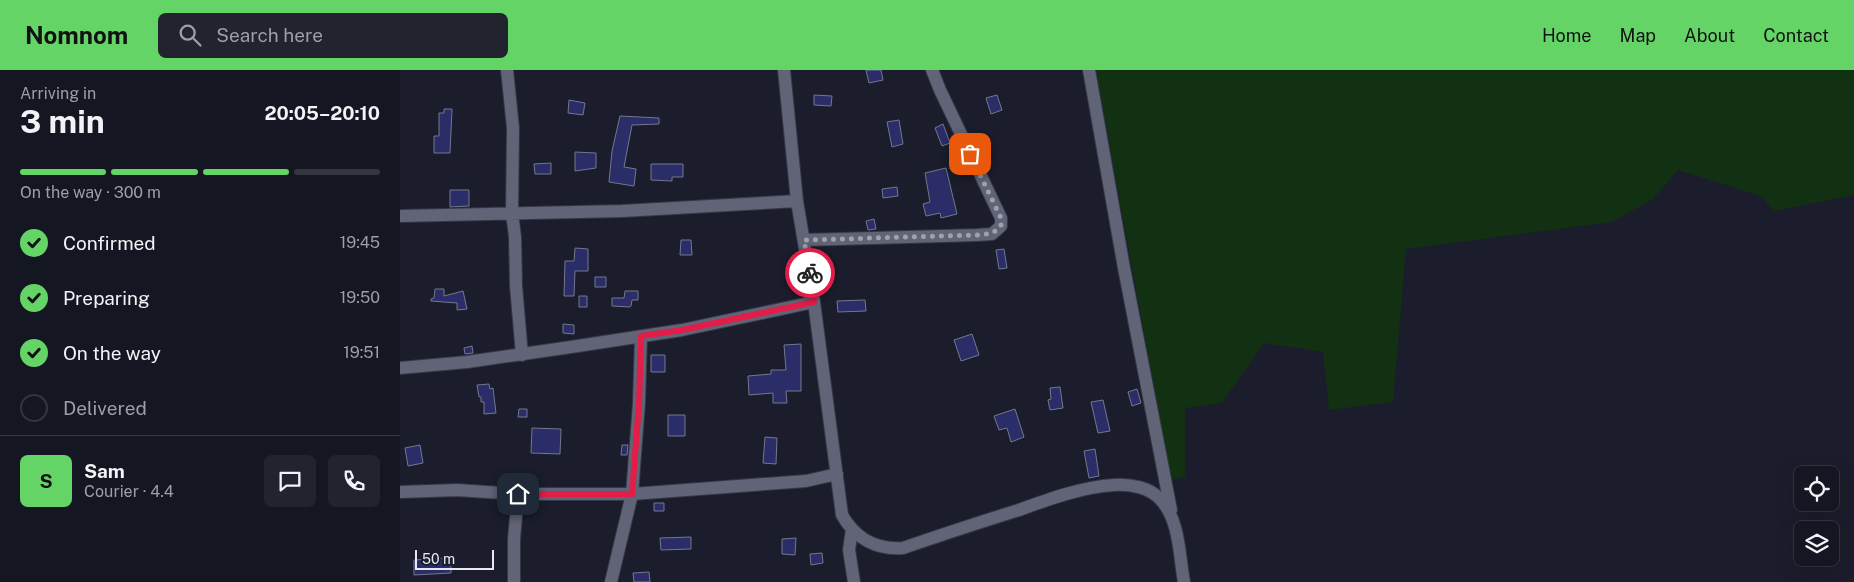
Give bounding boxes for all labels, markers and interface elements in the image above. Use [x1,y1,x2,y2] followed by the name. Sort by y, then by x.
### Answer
[158,13,508,58] search box
[25,21,128,49] text: Nomnom
[176,21,204,49] icon: search
[216,24,323,46] text: Search here
[1542,25,1592,46] text: Home
[1620,25,1656,46] text: Map
[1684,25,1735,46] text: About
[1763,25,1829,46] text: Contact
[20,84,96,103] text: Arriving in
[264,102,380,124] text: 20:05–20:10
[20,103,105,140] text: 3 min
[949,133,991,175] pin
[956,140,984,168] icon: bag
[20,183,161,202] text: On the way · 300 m
[20,229,48,257] icon: check
[63,232,156,254] text: Confirmed
[340,233,380,252] text: 19:45
[785,248,835,298] courier
[796,259,824,287] icon: bike
[20,284,48,312] icon: check
[63,287,150,309] text: Preparing
[340,288,380,307] text: 19:50
[20,339,48,367] icon: check
[63,342,161,364] text: On the way
[343,343,380,362] text: 19:51
[63,397,147,419] text: Delivered
[264,455,316,507] button: chat
[328,455,380,507] button: phone
[84,460,125,482] text: Sam
[1794,466,1839,566] map controls
[1794,466,1839,511] button: locate
[39,470,53,492] text: S
[497,473,539,515] pin
[504,480,532,508] icon: home
[84,482,174,501] text: Courier · 4.4
[1794,521,1839,566] button: layers
[415,547,494,570] scale bar
[422,551,455,567] text: 50 m

